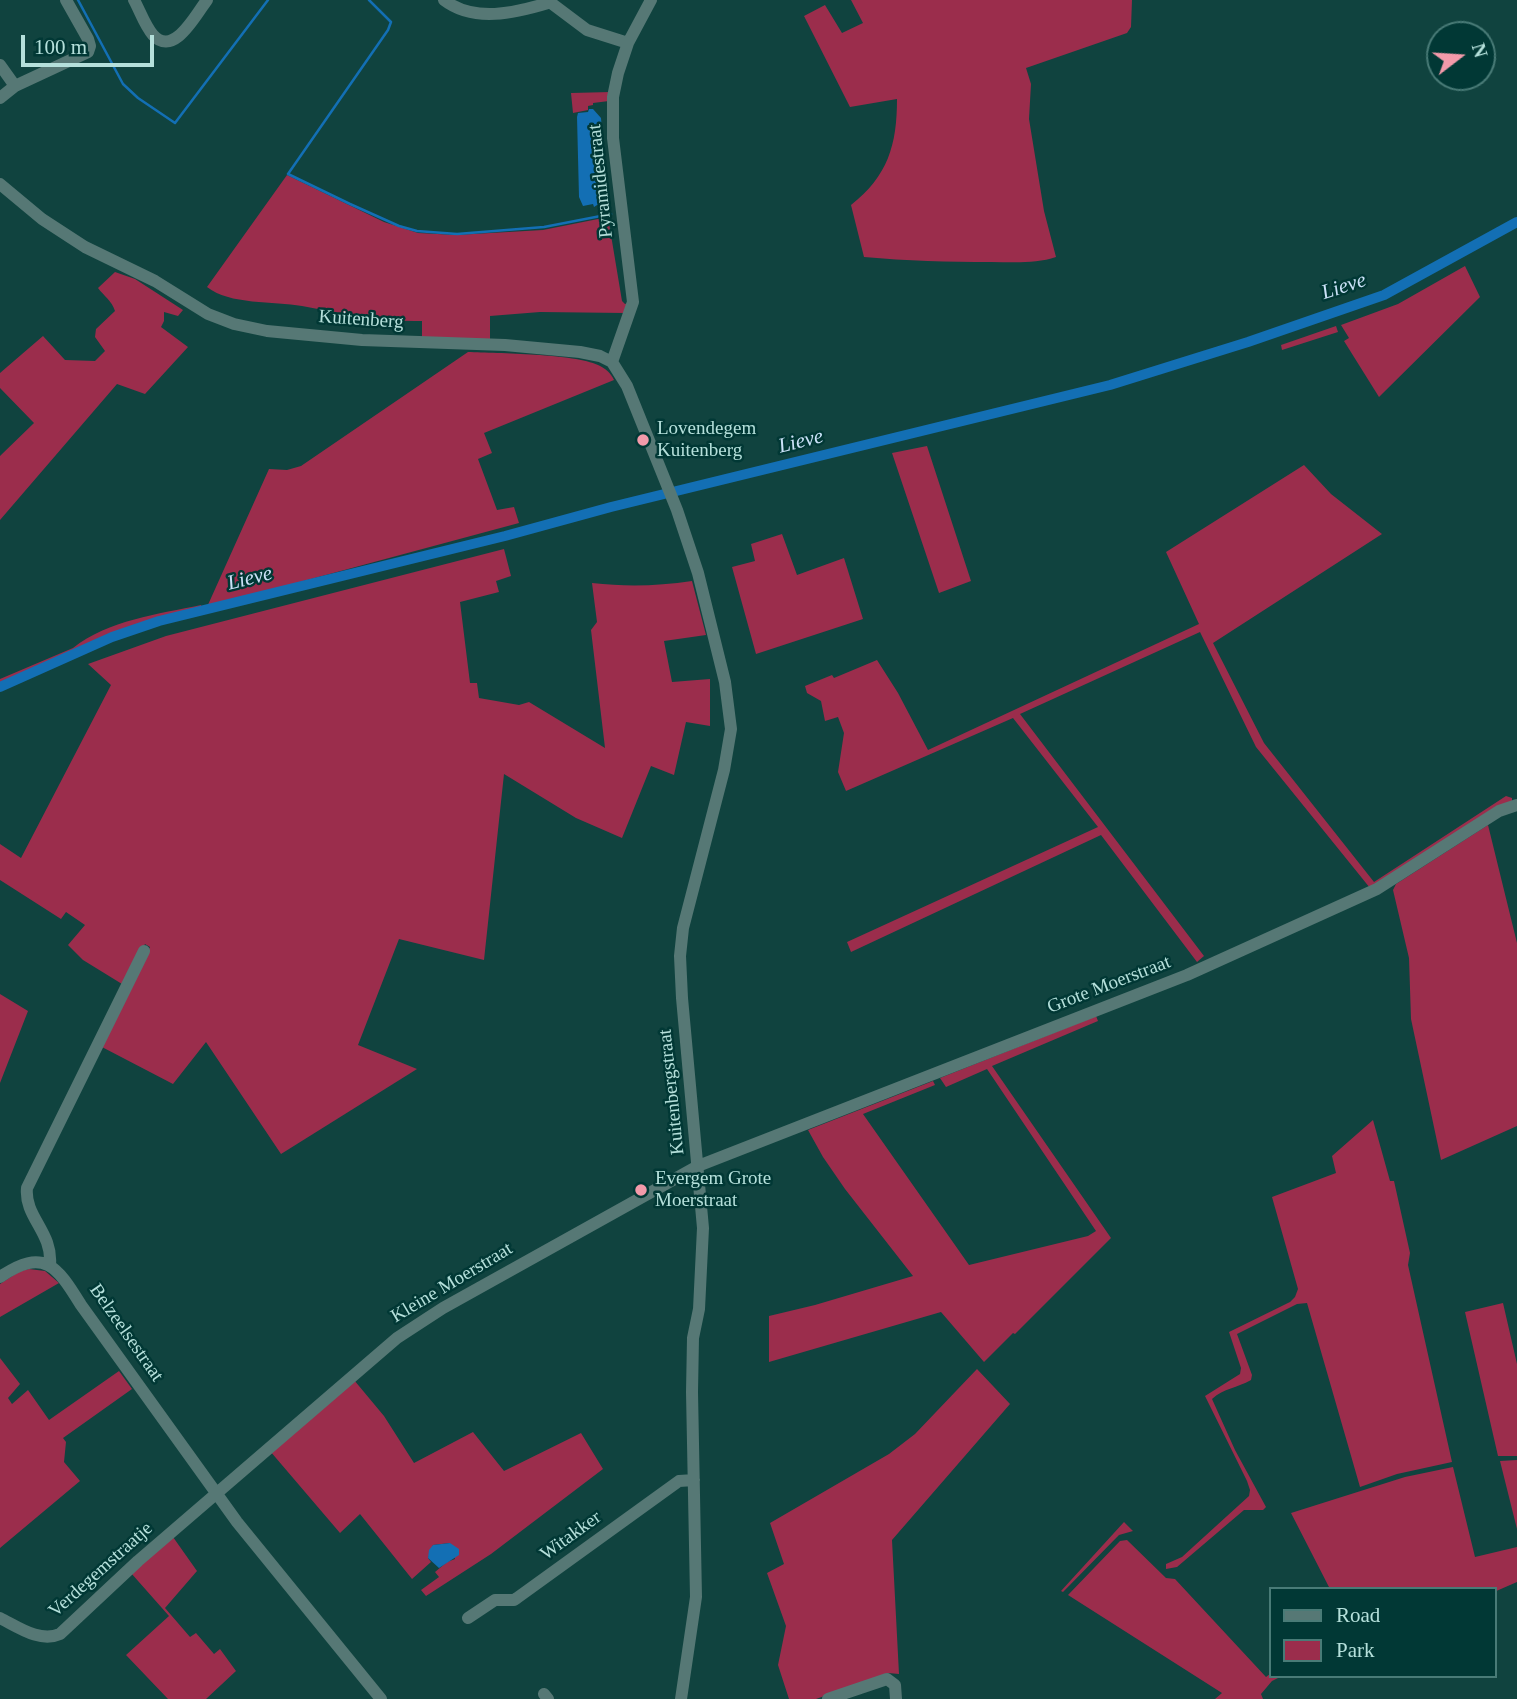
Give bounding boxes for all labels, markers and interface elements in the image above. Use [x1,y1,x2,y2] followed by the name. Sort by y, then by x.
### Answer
[24,21,158,65] scale bar
[1426,21,1496,91] north arrow
[34,35,87,59] text: 100 m
[1468,41,1492,60] text: N
[584,123,618,239] street label: Pyramidestraat
[1318,268,1370,306] water label: Lieve
[318,306,404,334] street label: Kuitenberg
[657,418,756,462] place label: Lovendegem Kuitenberg
[776,424,826,460] water label: Lieve
[635,432,651,448] marker: Lovendegem Kuitenberg
[225,561,275,597] water label: Lieve
[1044,951,1174,1019] street label: Grote Moerstraat
[654,1028,690,1156] street label: Kuitenbergstraat
[655,1168,771,1212] place label: Evergem Grote Moerstraat
[633,1182,649,1198] marker: Evergem Grote Moerstraat
[387,1238,517,1328] street label: Kleine Moerstraat
[84,1280,168,1386] street label: Belzeelsestraat
[536,1506,606,1566] street label: Witakker
[44,1517,158,1623] street label: Verdegemstraatje
[1268,1587,1496,1678] legend
[1336,1603,1380,1627] text: Road
[1336,1638,1375,1662] text: Park

